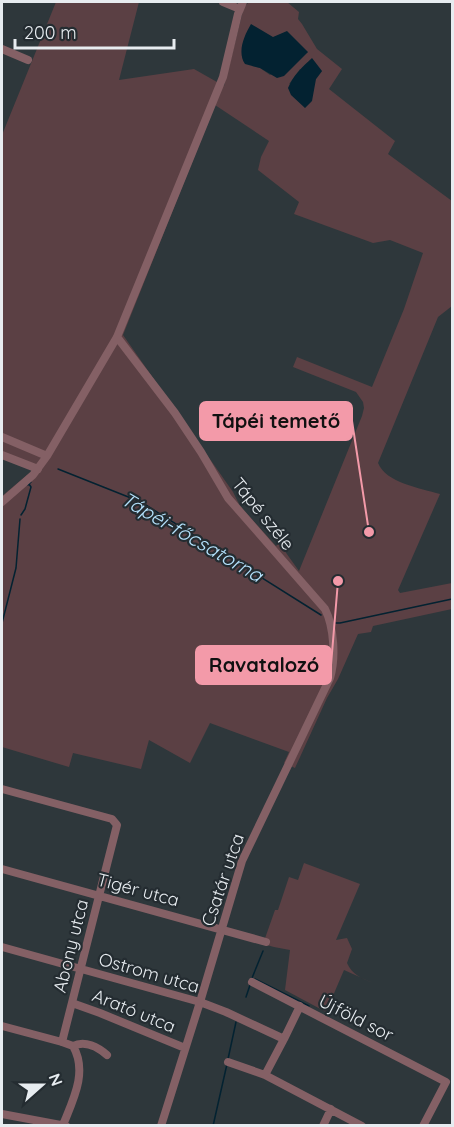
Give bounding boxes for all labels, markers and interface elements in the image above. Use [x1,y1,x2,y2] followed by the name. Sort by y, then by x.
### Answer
[15,12,174,50] scale bar
[24,21,77,44] text: 200 m
[200,402,352,440] callout: Tápéi temető
[212,408,340,433] text: Tápéi temető
[227,473,300,555] street label: Tápé széle
[117,486,269,588] water label: Tápéi-főcsatorna
[196,646,331,684] callout: Ravatalozó
[209,652,319,677] text: Ravatalozó
[196,830,249,929] street label: Csatár utca
[95,868,182,912] street label: Tigér utca
[48,897,93,995] street label: Abony utca
[96,947,202,998] street label: Ostrom utca
[89,983,179,1038] street label: Arató utca
[315,989,398,1046] street label: Újföld sor
[12,1055,72,1115] north arrow
[45,1071,67,1089] text: N

